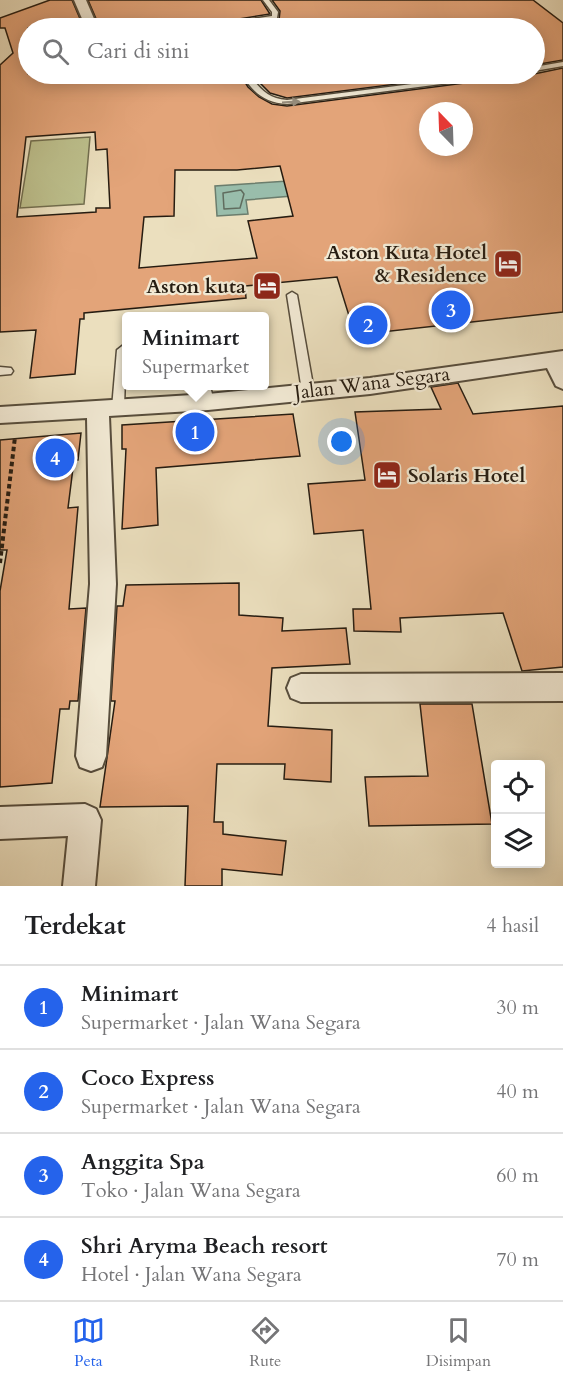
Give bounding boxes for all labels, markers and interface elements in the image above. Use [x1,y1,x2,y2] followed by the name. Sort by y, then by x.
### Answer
[18,18,545,84] search box
[39,35,72,68] icon: search
[87,36,190,66] text: Cari di sini
[281,97,300,106] one-way arrow
[419,102,473,156] north arrow
[326,239,487,289] place label: Aston Kuta Hotel & Residence
[492,248,524,280] hotel icon: Aston Kuta Hotel & Residence
[251,270,283,302] hotel icon: Aston kuta
[146,273,246,300] place label: Aston kuta
[432,288,470,332] pin: 3
[348,302,388,348] pin: 2
[122,312,269,390] popup
[142,323,239,353] text: Minimart
[142,353,249,380] text: Supermarket
[290,360,452,406] street label: Jalan Wana Segara
[176,410,214,454] pin: 1
[327,427,356,456] your location
[36,436,74,480] pin: 4
[371,459,403,491] hotel icon: Solaris Hotel
[408,462,525,489] place label: Solaris Hotel
[491,760,545,868] map controls
[491,760,545,814] button: locate
[491,814,545,868] button: layers
[24,908,126,943] text: Terdekat
[486,912,539,939] text: 4 hasil
[81,979,178,1009] text: Minimart
[38,994,49,1021] text: 1
[496,994,539,1021] text: 30 m
[81,1009,361,1036] text: Supermarket · Jalan Wana Segara
[81,1063,214,1093] text: Coco Express
[38,1078,49,1105] text: 2
[496,1078,539,1105] text: 40 m
[81,1093,361,1120] text: Supermarket · Jalan Wana Segara
[81,1147,205,1177] text: Anggita Spa
[38,1162,49,1189] text: 3
[496,1162,539,1189] text: 60 m
[81,1177,301,1204] text: Toko · Jalan Wana Segara
[81,1231,328,1261] text: Shri Aryma Beach resort
[38,1246,49,1273] text: 4
[496,1246,539,1273] text: 70 m
[81,1261,302,1288] text: Hotel · Jalan Wana Segara
[72,1314,105,1372] tab: Peta
[249,1314,282,1372] tab: Rute
[426,1314,491,1372] tab: Disimpan

